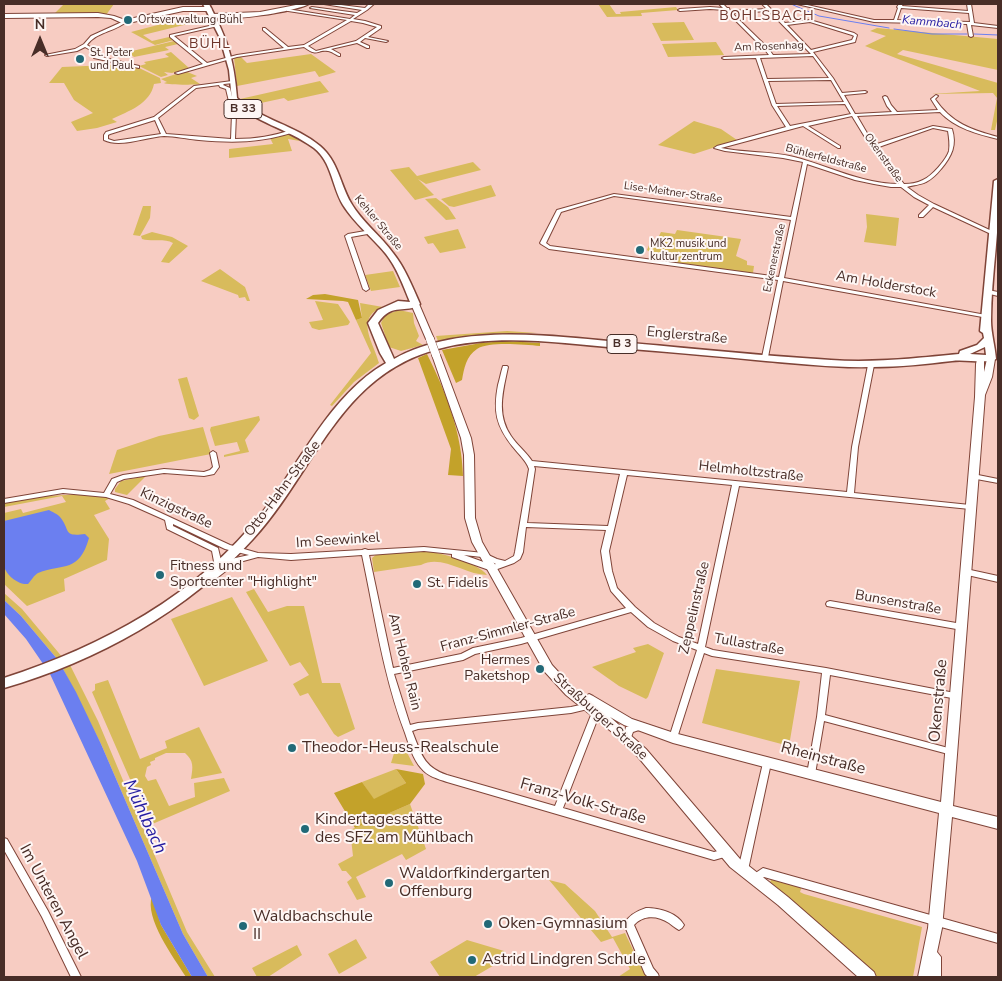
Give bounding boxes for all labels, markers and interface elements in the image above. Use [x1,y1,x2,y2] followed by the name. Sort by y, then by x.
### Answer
[718,9,816,25] district label: BOHLSBACH
[138,13,242,27] place label: Ortsverwaltung Bühl
[901,13,963,33] water label: Kammbach
[122,14,134,26] marker: Ortsverwaltung Bühl
[15,15,65,65] north arrow
[35,15,45,34] text: N
[189,37,231,53] district label: BÜHL
[734,39,804,55] street label: Am Rosenhag
[90,46,134,72] place label: St. Peter und Paul
[74,53,86,65] marker: St. Peter und Paul
[224,100,262,118] road number: B 33
[861,131,905,185] street label: Okenstraße
[784,142,868,176] street label: Bühlerfeldstraße
[623,180,723,206] street label: Lise-Meitner-Straße
[351,193,405,253] street label: Kehler Straße
[761,222,789,294] street label: Eckenerstraße
[650,237,726,263] place label: MK2 musik und kultur zentrum
[634,244,646,256] marker: MK2 musik und kultur zentrum
[835,268,937,302] street label: Am Holderstock
[646,324,728,348] street label: Englerstraße
[607,334,637,354] road number: B 3
[241,438,325,540] street label: Otto-Hahn-Straße
[698,458,804,486] street label: Helmholtzstraße
[137,485,215,533] street label: Kinzigstraße
[296,530,380,552] street label: Im Seewinkel
[170,559,317,592] place label: Fitness und Sportcenter "Highlight"
[676,560,714,656] street label: Zeppelinstraße
[154,569,166,581] marker: Fitness und Sportcenter "Highlight"
[427,576,488,592] place label: St. Fidelis
[411,578,423,590] marker: St. Fidelis
[854,587,942,619] street label: Bunsenstraße
[439,604,577,656] street label: Franz-Simmler-Straße
[384,612,424,712] street label: Am Hohen Rain
[713,631,785,659] street label: Tullastraße
[464,653,530,686] place label: Hermes Paketshop
[926,659,952,743] street label: Okenstraße
[534,663,546,675] marker: Hermes Paketshop
[549,670,651,764] street label: Straßburger Straße
[302,738,499,758] place label: Theodor-Heuss-Realschule
[779,738,867,780] street label: Rheinstraße
[286,742,298,754] marker: Theodor-Heuss-Realschule
[518,775,648,829] street label: Franz-Volk-Straße
[117,776,171,858] water label: Mühlbach
[315,810,474,848] place label: Kindertagesstätte des SFZ am Mühlbach
[299,823,311,835] marker: Kindertagesstätte des SFZ am Mühlbach
[15,841,91,963] street label: Im Unteren Angel
[399,864,550,902] place label: Waldorfkindergarten Offenburg
[383,877,395,889] marker: Waldorfkindergarten Offenburg
[253,907,373,945] place label: Waldbachschule II
[498,914,628,934] place label: Oken-Gymnasium
[482,918,494,930] marker: Oken-Gymnasium
[237,920,249,932] marker: Waldbachschule II
[482,950,646,970] place label: Astrid Lindgren Schule
[466,954,478,966] marker: Astrid Lindgren Schule

